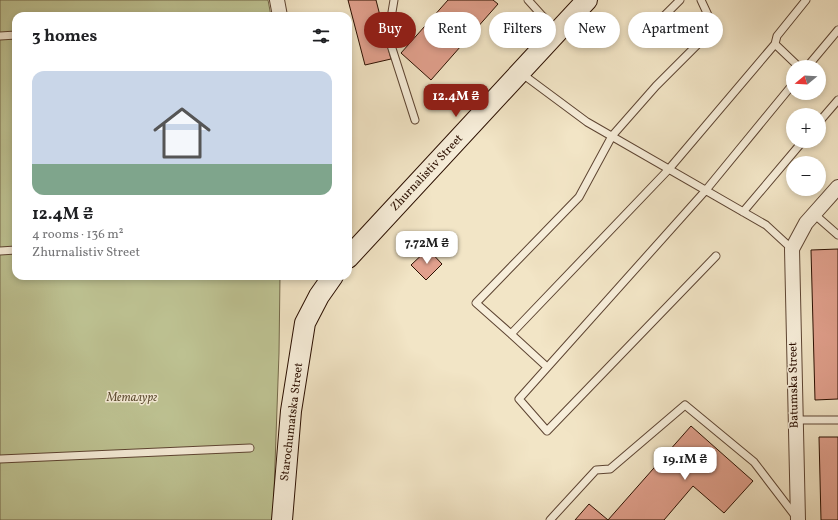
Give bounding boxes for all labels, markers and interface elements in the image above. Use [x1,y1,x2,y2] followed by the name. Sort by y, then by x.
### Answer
[364,12,416,48] chip: Buy
[424,12,481,48] chip: Rent
[489,12,556,48] chip: Filters
[564,12,620,48] chip: New
[628,12,723,48] chip: Apartment
[32,25,97,48] text: 3 homes
[310,25,332,47] icon: filters
[786,60,826,100] north arrow
[786,60,826,196] map controls
[419,84,493,118] pin: 12.4M ₴
[433,88,479,106] text: 12.4M ₴
[146,97,218,169] icon: home
[786,108,826,148] button: +
[387,131,467,215] street label: Zhurnalistiv Street
[786,156,826,196] button: −
[32,203,93,226] text: 12.4M ₴
[32,226,124,244] text: 4 rooms · 136 m²
[390,231,464,265] pin: 7.72M ₴
[405,235,449,253] text: 7.72M ₴
[32,244,140,262] text: Zhurnalistiv Street
[785,342,803,428] street label: Batumska Street
[277,362,307,482] street label: Starochumatska Street
[106,390,158,406] park label: Металург
[648,447,722,481] pin: 19.1M ₴
[663,451,707,469] text: 19.1M ₴

